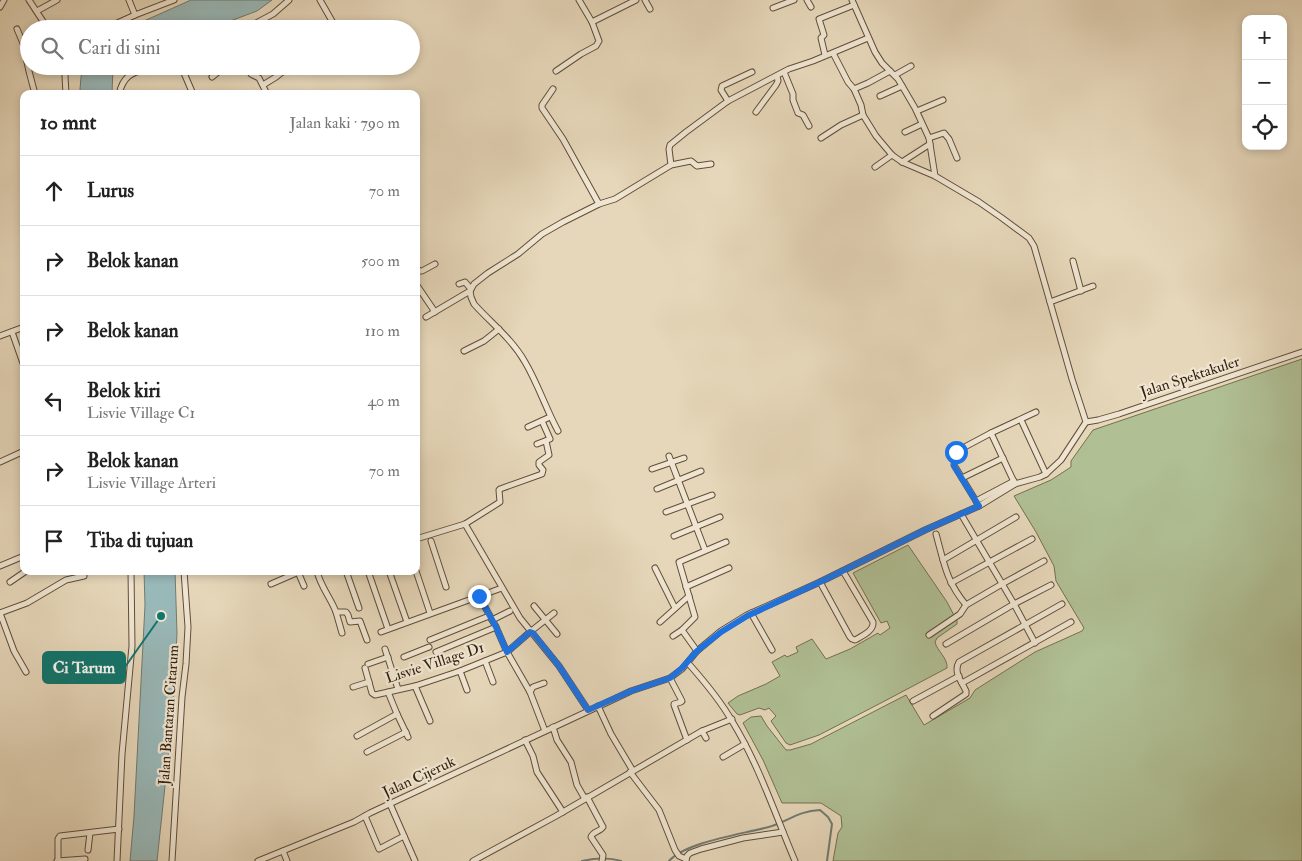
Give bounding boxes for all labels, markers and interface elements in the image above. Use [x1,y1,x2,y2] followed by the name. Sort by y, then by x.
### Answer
[1242,15,1287,150] map controls
[1242,15,1287,60] button: +
[20,20,420,75] search box
[38,34,66,62] icon: search
[78,36,161,60] text: Cari di sini
[1242,60,1287,105] button: −
[1242,105,1287,150] button: locate
[40,109,96,136] text: 10 mnt
[290,113,400,133] text: Jalan kaki · 790 m
[40,177,68,205] icon: ahead
[87,179,134,203] text: Lurus
[369,181,400,201] text: 70 m
[40,247,68,275] icon: right
[87,249,178,273] text: Belok kanan
[361,251,400,271] text: 500 m
[40,317,68,345] icon: right
[87,319,178,343] text: Belok kanan
[365,321,400,341] text: 110 m
[1137,352,1243,403] street label: Jalan Spektakuler
[87,379,161,403] text: Belok kiri
[40,387,68,415] icon: left
[367,391,400,411] text: 40 m
[87,403,195,423] text: Lisvie Village C1
[945,441,968,464] route start
[87,449,178,473] text: Belok kanan
[40,457,68,485] icon: right
[369,461,400,481] text: 70 m
[87,473,216,493] text: Lisvie Village Arteri
[40,527,68,555] icon: arrive
[87,529,193,553] text: Tiba di tujuan
[468,585,491,608] route end
[383,638,487,688] street label: Lisvie Village D1
[155,644,184,787] street label: Jalan Bantaran Citarum
[43,652,125,683] callout: Ci Tarum
[53,658,116,678] text: Ci Tarum
[379,752,459,803] street label: Jalan Cijeruk

